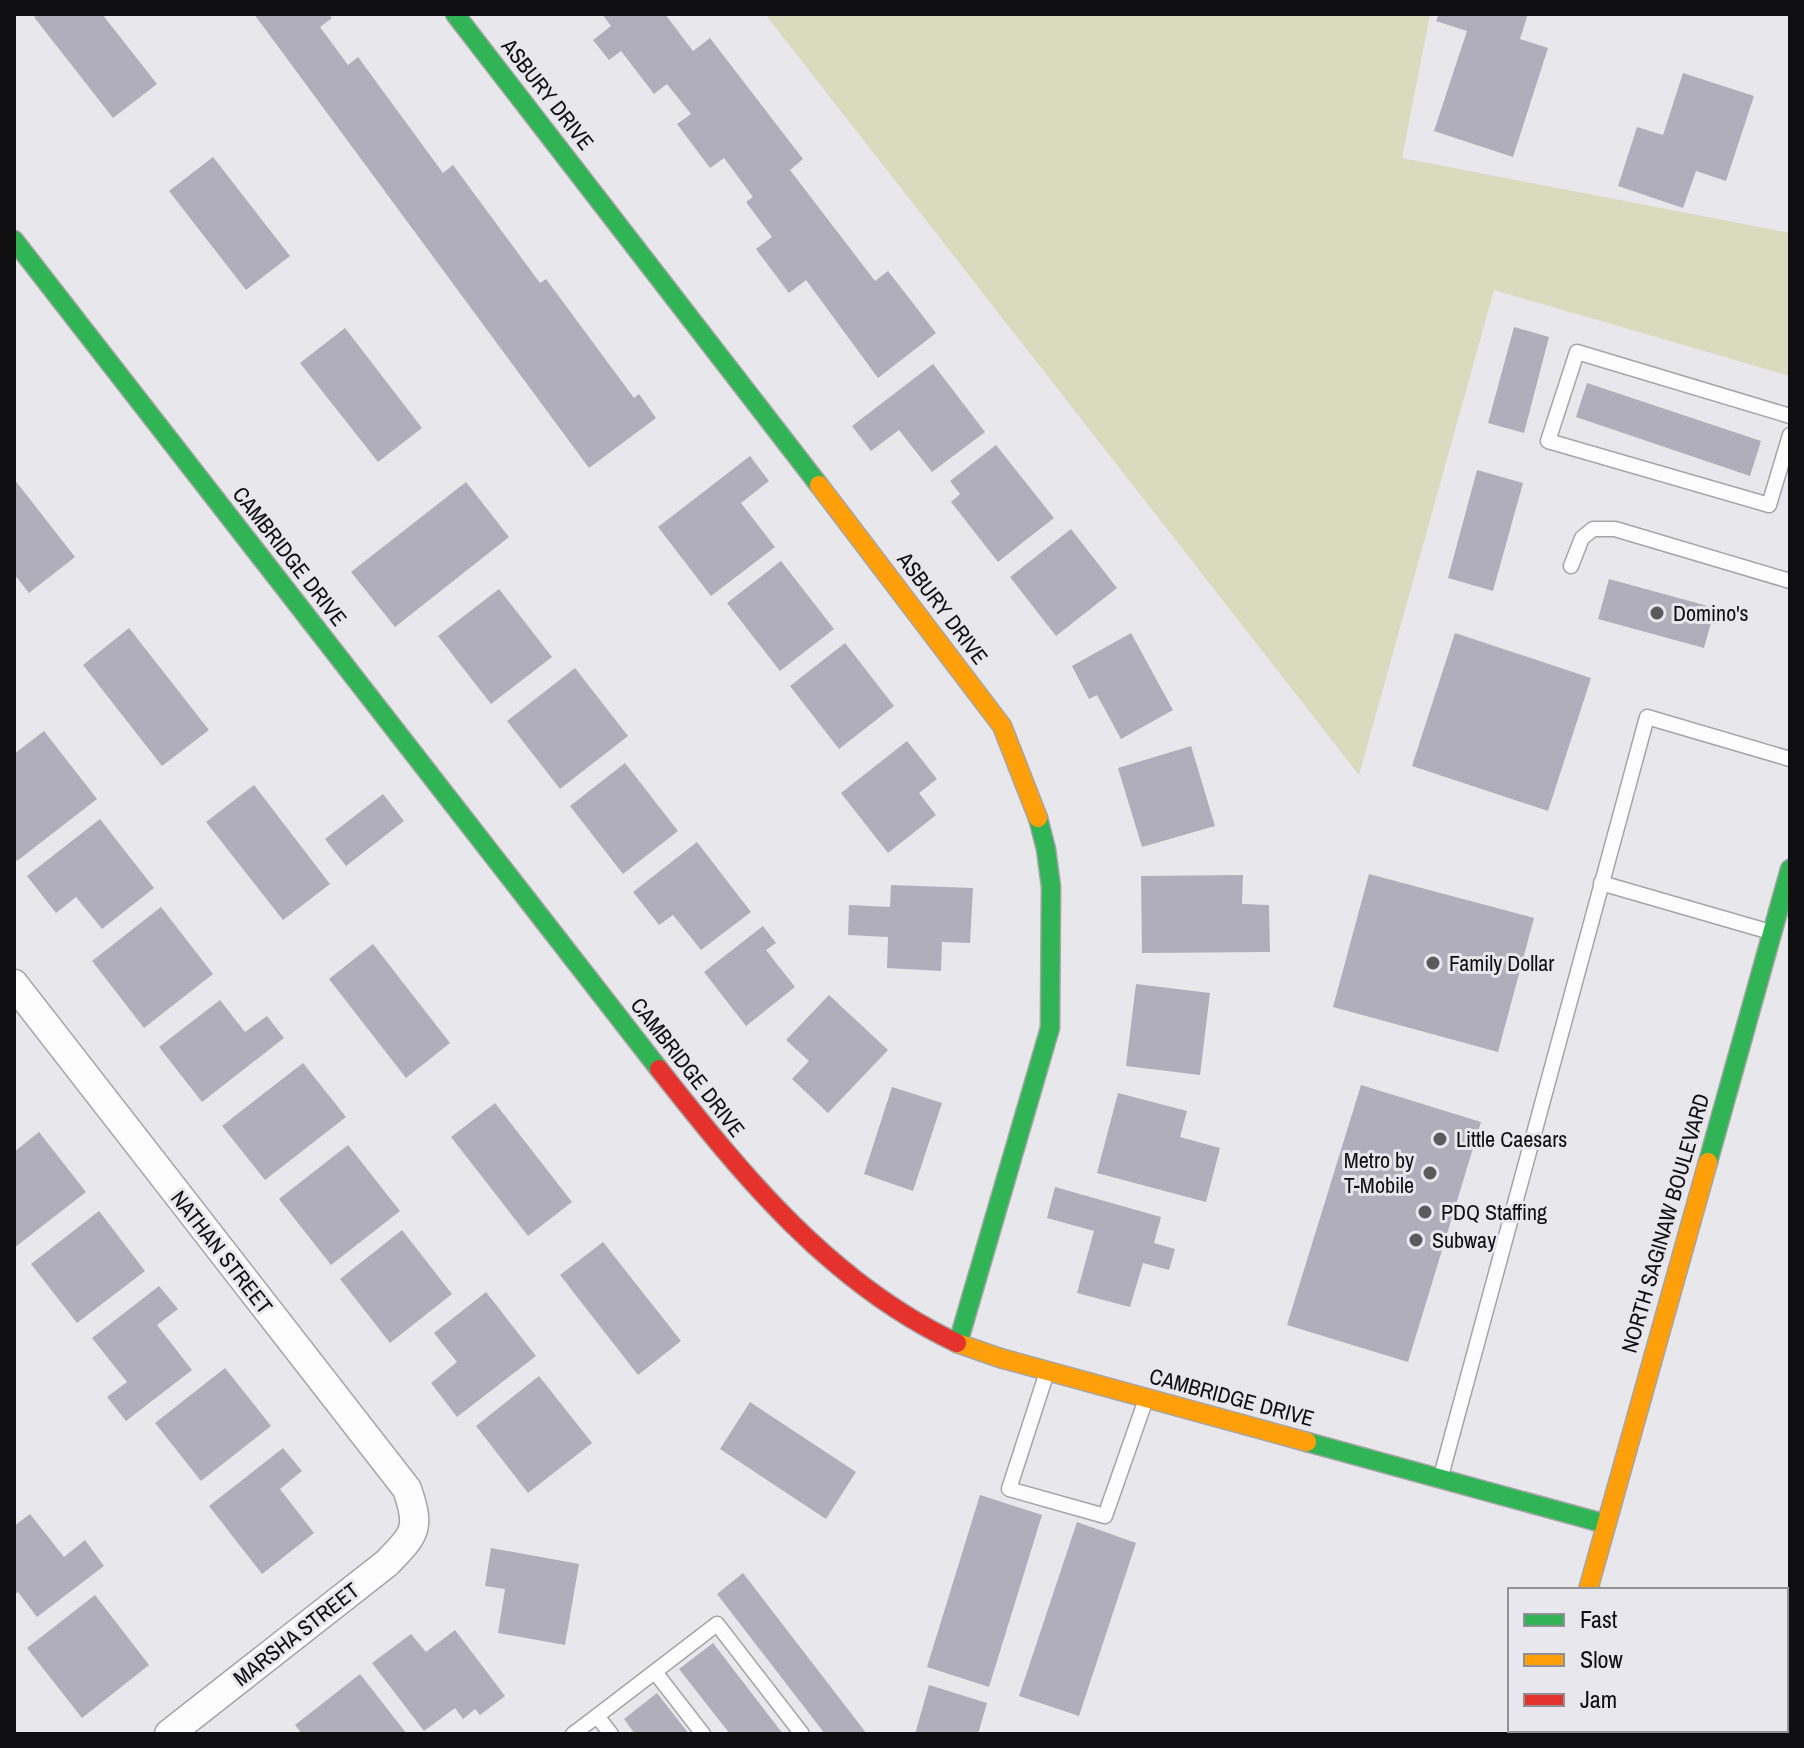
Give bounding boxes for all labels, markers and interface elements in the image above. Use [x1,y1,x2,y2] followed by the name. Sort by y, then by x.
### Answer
[494,31,601,156] street label: ASBURY DRIVE
[226,480,354,632] street label: CAMBRIDGE DRIVE
[890,545,995,670] street label: ASBURY DRIVE
[1673,598,1749,628] place label: Domino's
[1648,604,1666,622] marker: Domino's
[1449,948,1554,978] place label: Family Dollar
[1424,954,1442,972] marker: Family Dollar
[624,991,752,1143] street label: CAMBRIDGE DRIVE
[1614,1090,1716,1356] street label: NORTH SAGINAW BOULEVARD
[1456,1124,1567,1154] place label: Little Caesars
[1431,1130,1449,1148] marker: Little Caesars
[1344,1145,1414,1200] place label: Metro by T-Mobile
[1421,1164,1439,1182] marker: Metro by T-Mobile
[164,1184,280,1320] street label: NATHAN STREET
[1441,1197,1547,1227] place label: PDQ Staffing
[1416,1203,1434,1221] marker: PDQ Staffing
[1432,1225,1496,1255] place label: Subway
[1407,1231,1425,1249] marker: Subway
[1146,1361,1318,1433] street label: CAMBRIDGE DRIVE
[227,1575,365,1693] street label: MARSHA STREET
[1508,1588,1788,1732] legend
[1580,1603,1618,1635] text: Fast
[1580,1643,1623,1675] text: Slow
[1580,1683,1617,1715] text: Jam

